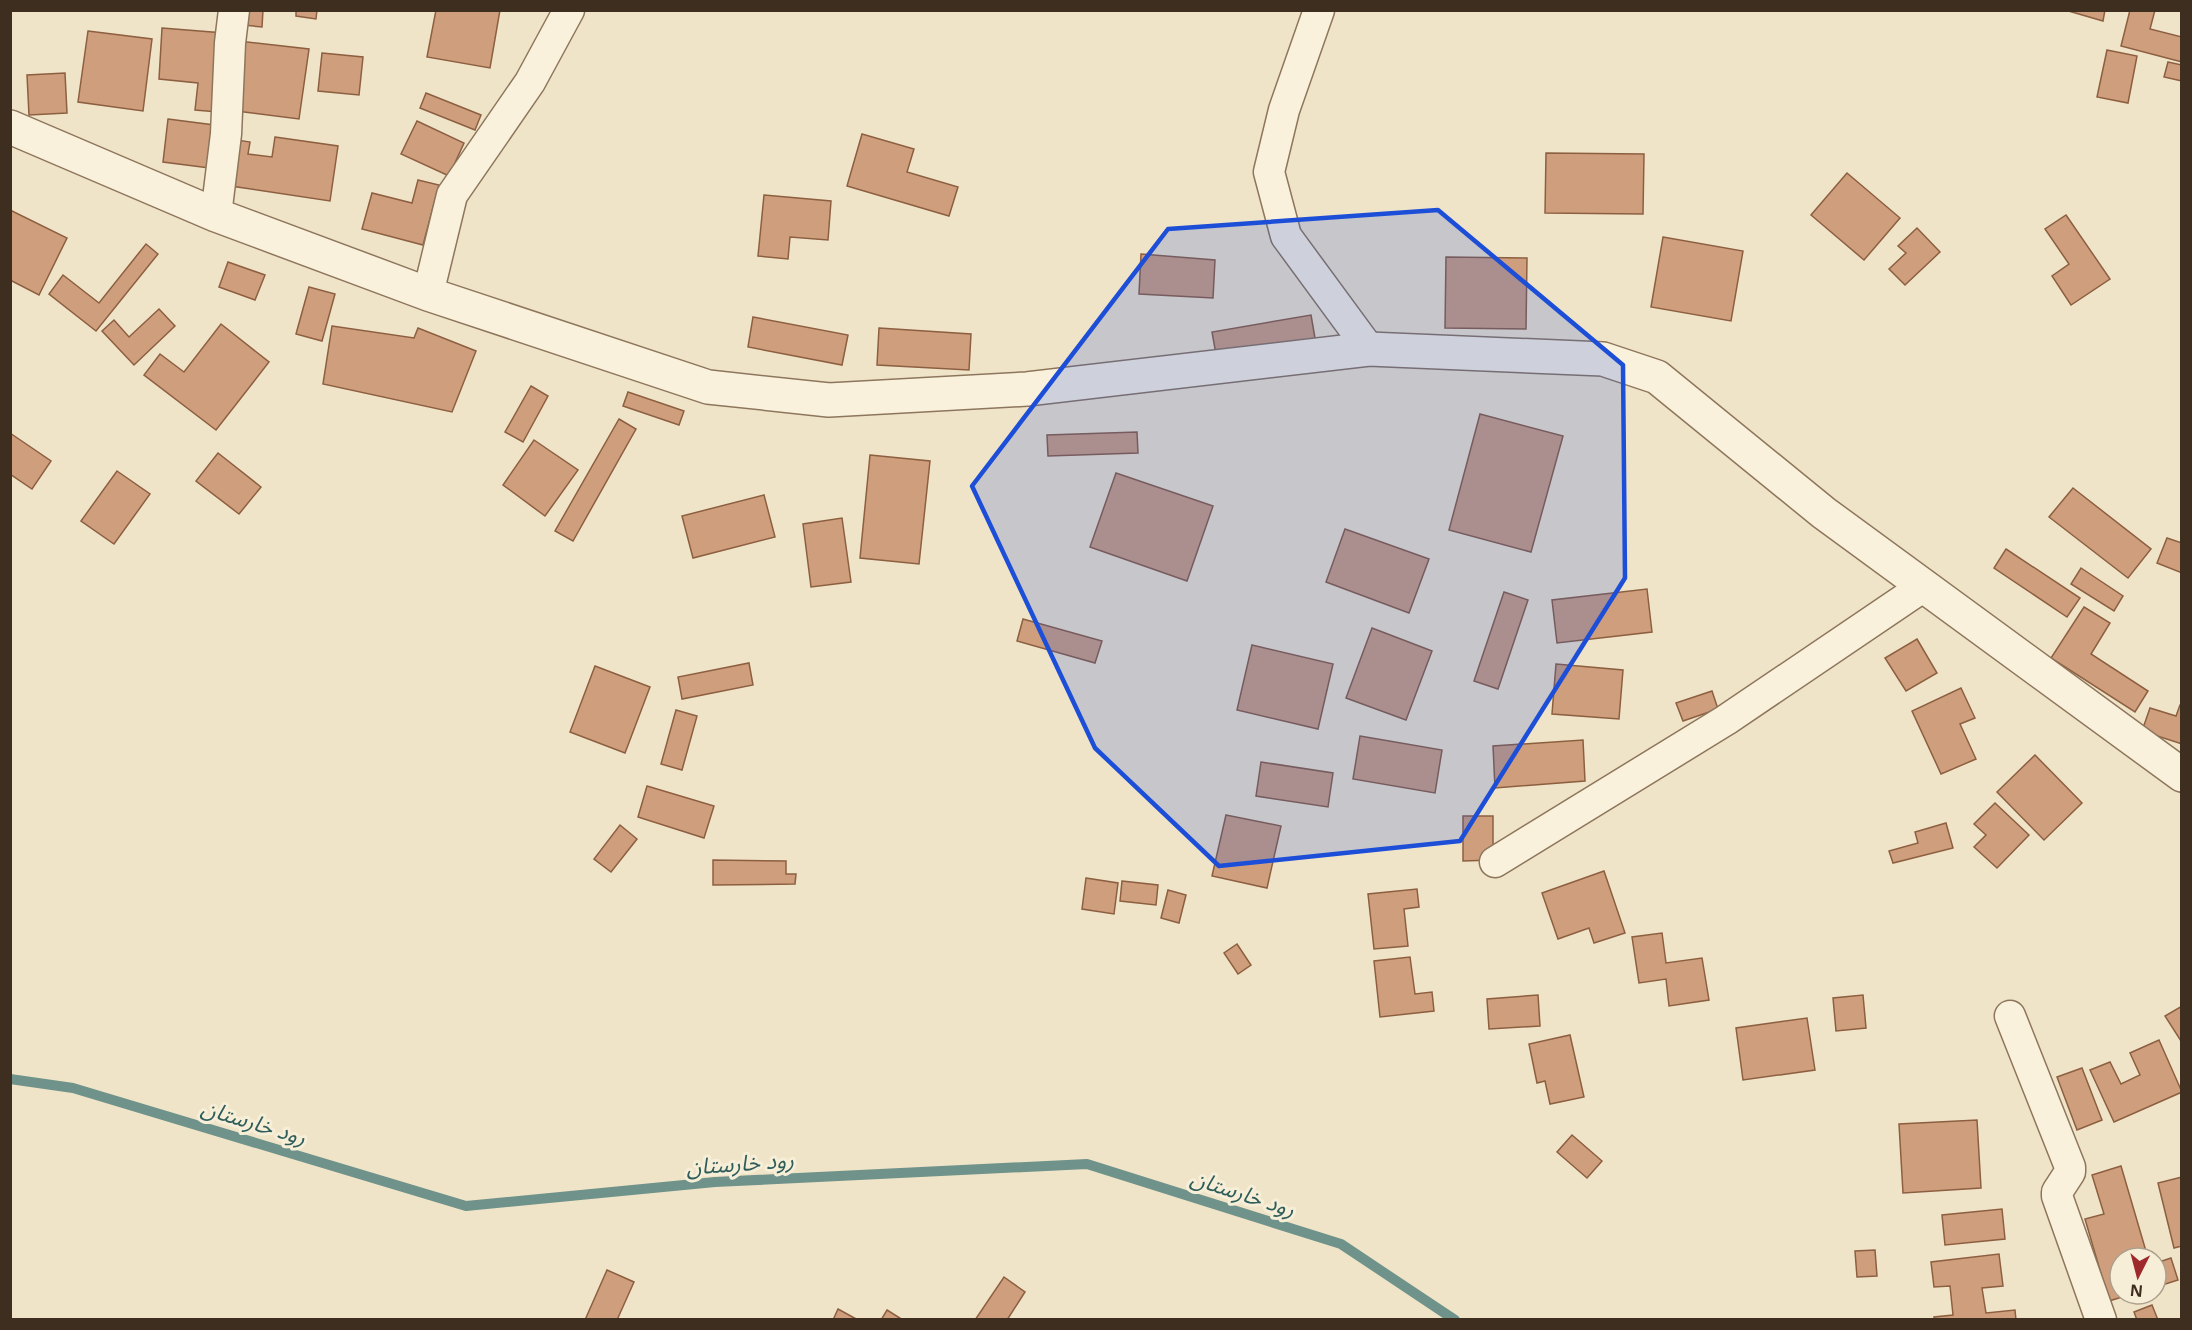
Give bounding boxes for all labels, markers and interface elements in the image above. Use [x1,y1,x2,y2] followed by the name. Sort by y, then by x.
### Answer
[195,1085,312,1161] water label: رود خارستان
[685,1137,795,1191] water label: رود خارستان
[1184,1155,1301,1232] water label: رود خارستان
[2108,1246,2168,1306] north arrow
[2128,1272,2145,1308] text: N

